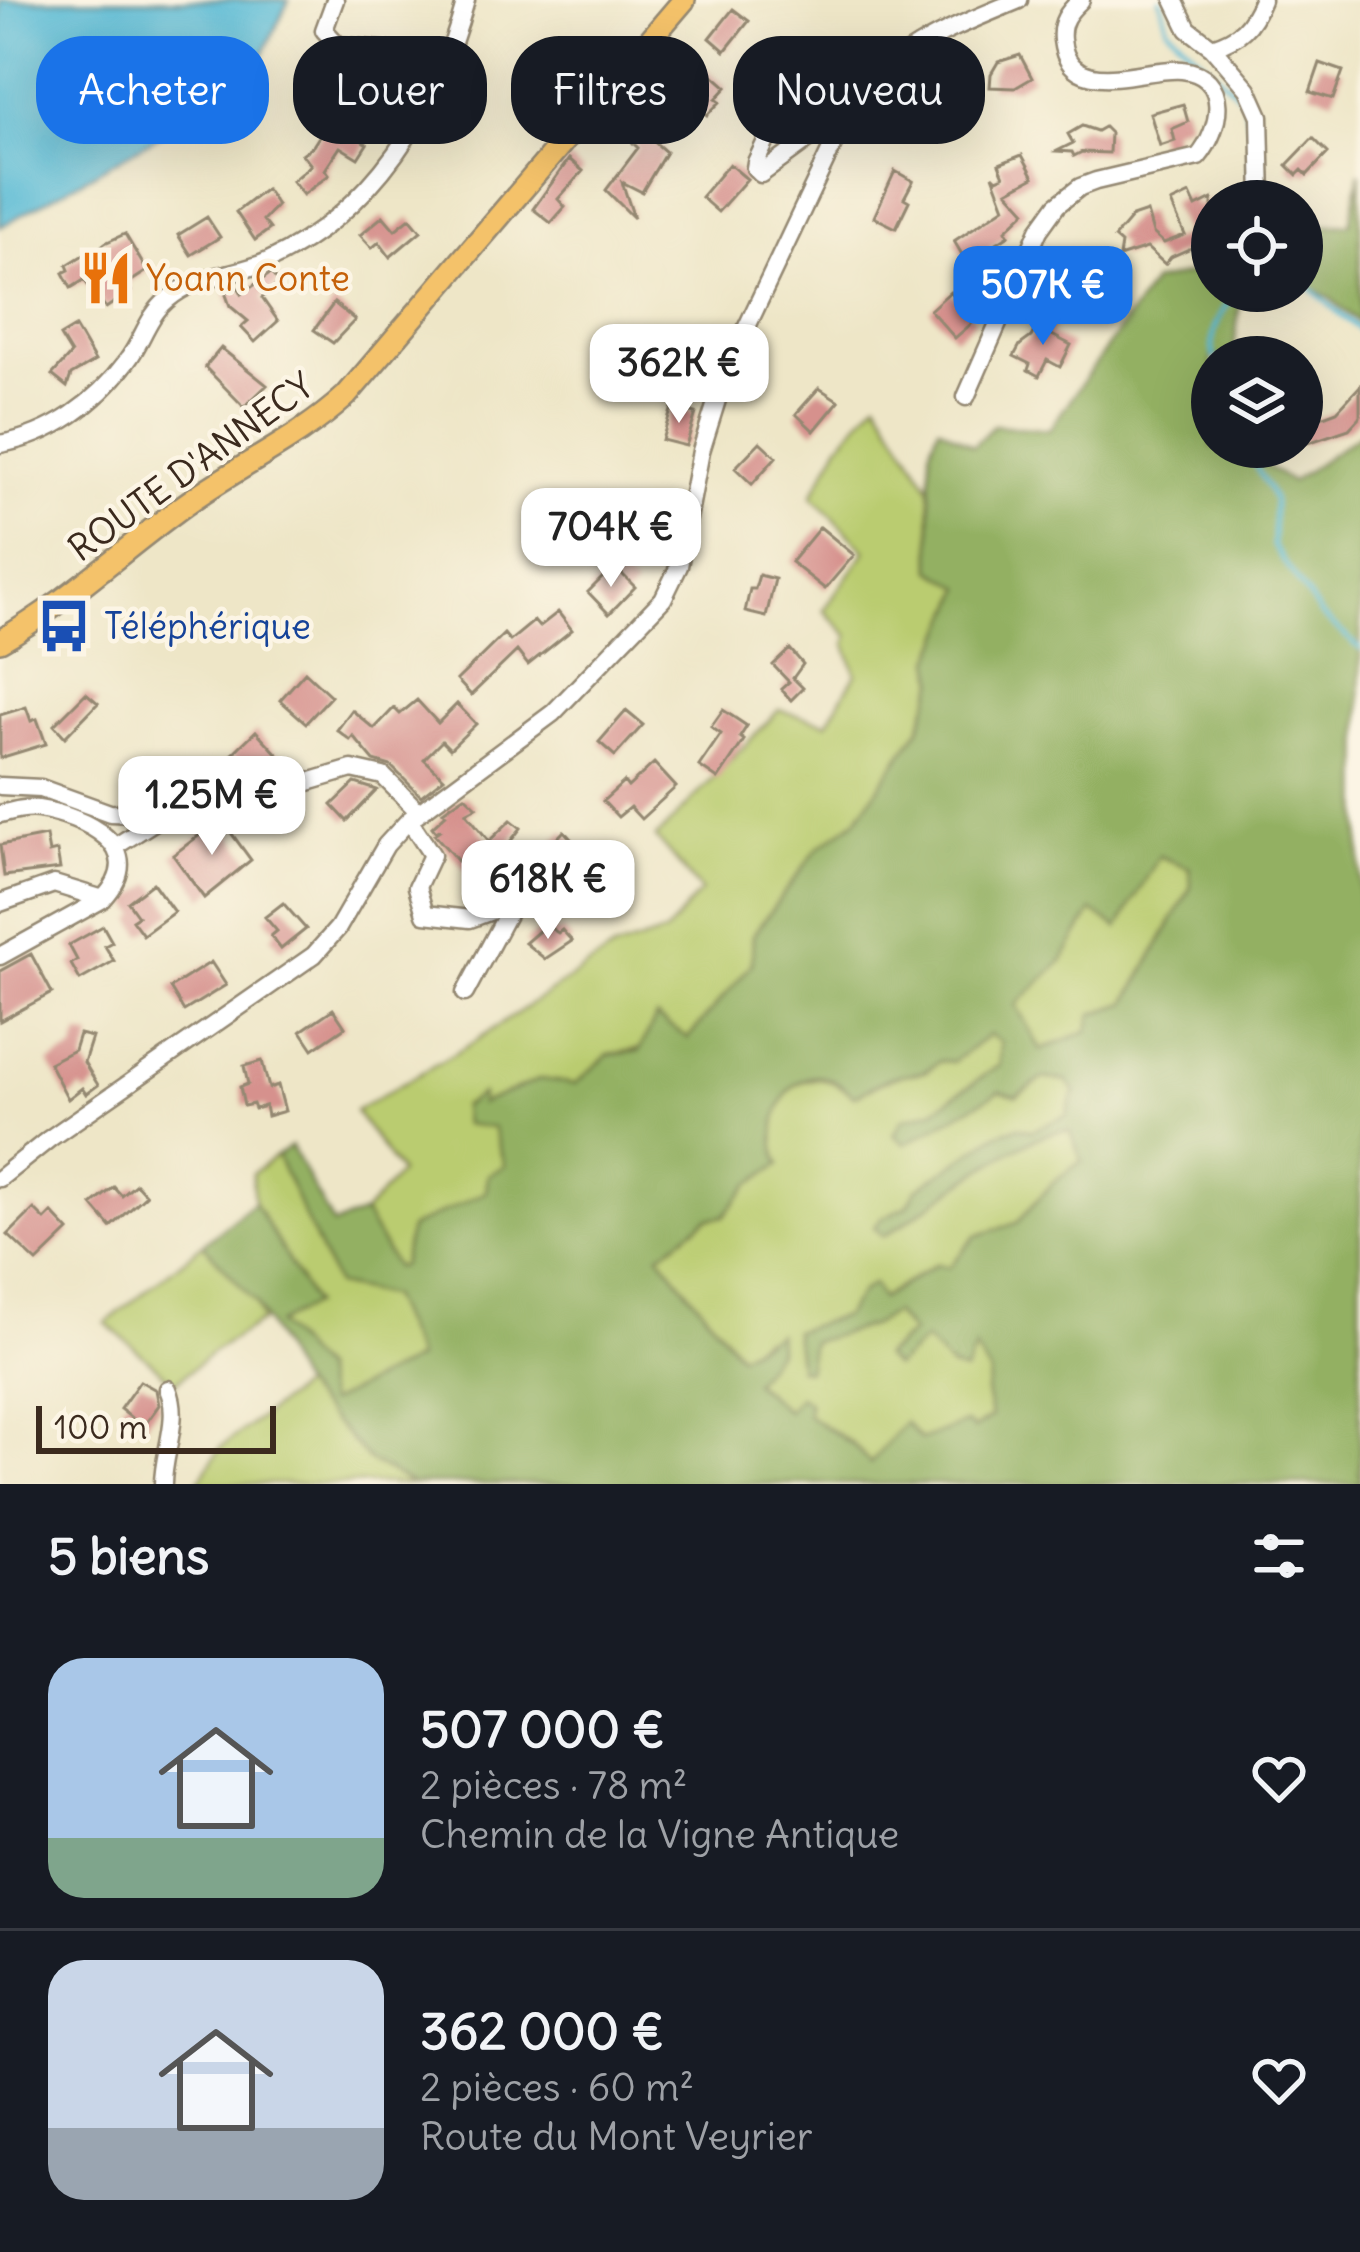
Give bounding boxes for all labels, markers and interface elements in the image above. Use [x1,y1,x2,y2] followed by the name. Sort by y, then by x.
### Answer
[36,36,269,144] chip: Acheter
[293,36,487,144] chip: Louer
[511,36,709,144] chip: Filtres
[733,36,985,144] chip: Nouveau
[1191,180,1323,468] map controls
[1191,180,1323,312] button: locate
[945,246,1141,348] pin: 507K €
[77,249,135,307] restaurant icon: Yoann Conte
[146,256,350,301] place label: Yoann Conte
[980,260,1106,309] text: 507K €
[581,324,777,426] pin: 362K €
[1191,336,1323,468] button: layers
[617,338,741,387] text: 362K €
[60,363,322,571] street label: ROUTE D'ANNECY
[513,488,709,590] pin: 704K €
[548,502,674,551] text: 704K €
[35,597,93,655] bus stop icon: Téléphérique
[104,604,311,649] place label: Téléphérique
[101,756,323,858] pin: 1.25M €
[145,770,279,819] text: 1.25M €
[450,840,646,942] pin: 618K €
[489,854,607,903] text: 618K €
[36,1400,276,1453] scale bar
[54,1406,147,1448] text: 100 m
[1246,1523,1312,1589] icon: filters
[48,1524,209,1588] text: 5 biens
[420,1697,665,1761] text: 507 000 €
[144,1706,288,1850] icon: home
[1246,1745,1312,1811] icon: heart
[420,1761,687,1810] text: 2 pièces · 78 m²
[420,1810,899,1859] text: Chemin de la Vigne Antique
[420,1999,664,2063] text: 362 000 €
[144,2008,288,2152] icon: home
[1246,2047,1312,2113] icon: heart
[420,2063,694,2112] text: 2 pièces · 60 m²
[420,2112,813,2161] text: Route du Mont Veyrier

